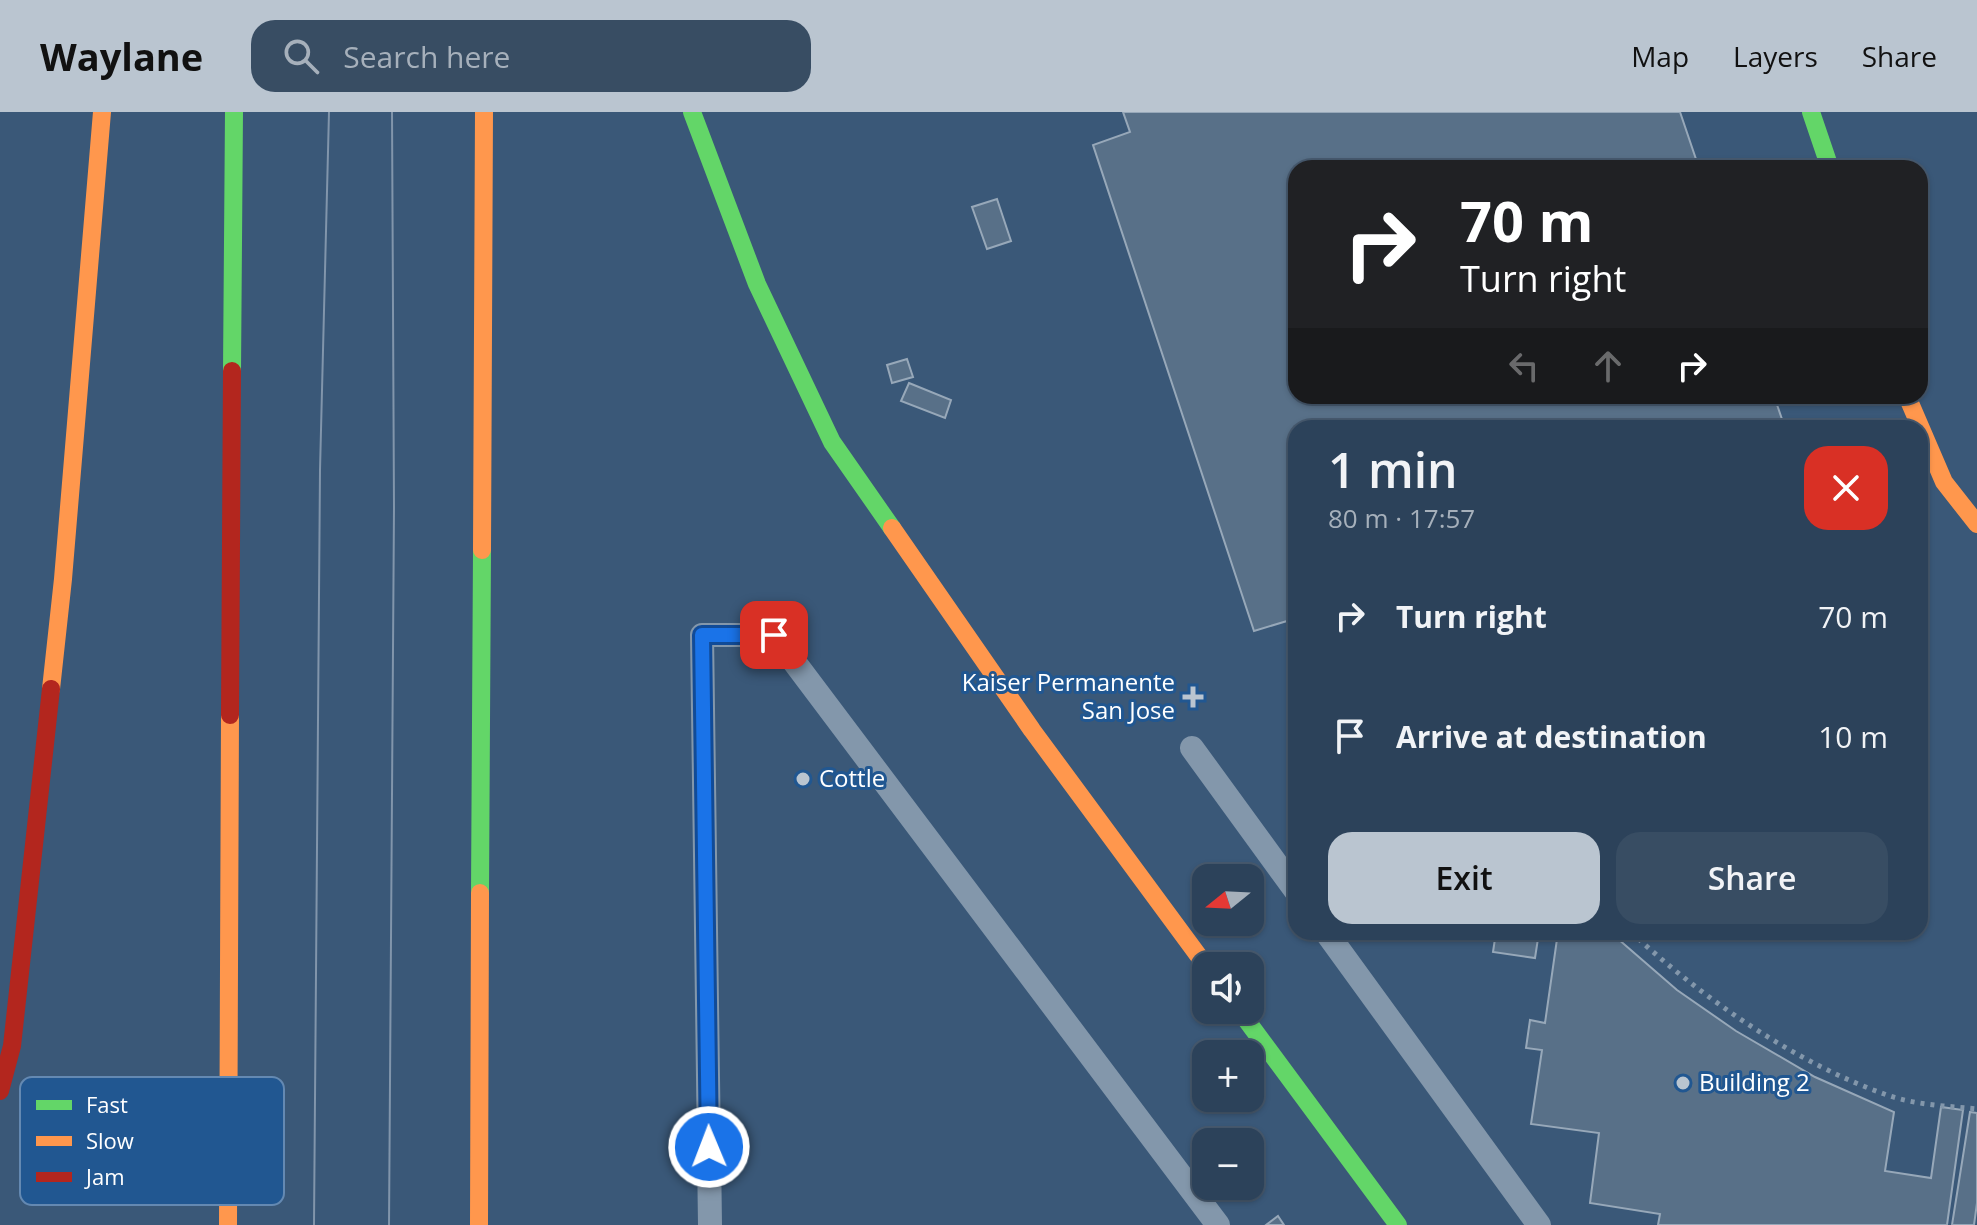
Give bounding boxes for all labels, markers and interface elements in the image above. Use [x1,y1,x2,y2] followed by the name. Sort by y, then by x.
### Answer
[251,20,811,92] search box
[40,30,203,82] text: Waylane
[279,34,323,78] icon: search
[343,36,510,77] text: Search here
[1631,37,1689,75] text: Map
[1733,37,1818,75] text: Layers
[1862,37,1937,75] text: Share
[1460,182,1594,258] text: 70 m
[1328,192,1432,296] icon: right
[1460,254,1626,303] text: Turn right
[1502,344,1546,388] icon: left
[1586,344,1630,388] icon: ahead
[1670,344,1714,388] icon: right
[1328,437,1458,502] text: 1 min
[1804,446,1888,530] button: close
[1328,500,1475,536] text: 80 m · 17:57
[1328,594,1372,638] icon: right
[1396,596,1547,637] text: Turn right
[1818,596,1888,637] text: 70 m
[740,601,808,669] pin
[752,613,796,657] icon: arrive
[962,665,1175,726] place label: Kaiser Permanente San Jose
[1182,686,1204,708] marker: Kaiser Permanente San Jose
[1328,714,1372,758] icon: arrive
[1396,716,1707,757] text: Arrive at destination
[1818,716,1888,757] text: 10 m
[819,761,885,794] place label: Cottle
[794,770,812,788] marker: Cottle
[1328,832,1600,924] button: Exit
[1616,832,1888,924] button: Share
[1192,864,1264,936] north arrow
[1192,864,1264,1200] map controls
[1192,952,1264,1024] button: sound
[1192,1040,1264,1112] button: +
[1699,1065,1810,1098] place label: Building 2
[1674,1074,1692,1092] marker: Building 2
[20,1077,284,1205] legend
[86,1089,128,1119] text: Fast
[667,1105,751,1189] position arrow
[86,1125,134,1155] text: Slow
[1192,1128,1264,1200] button: −
[84,1161,125,1191] text: Jam

